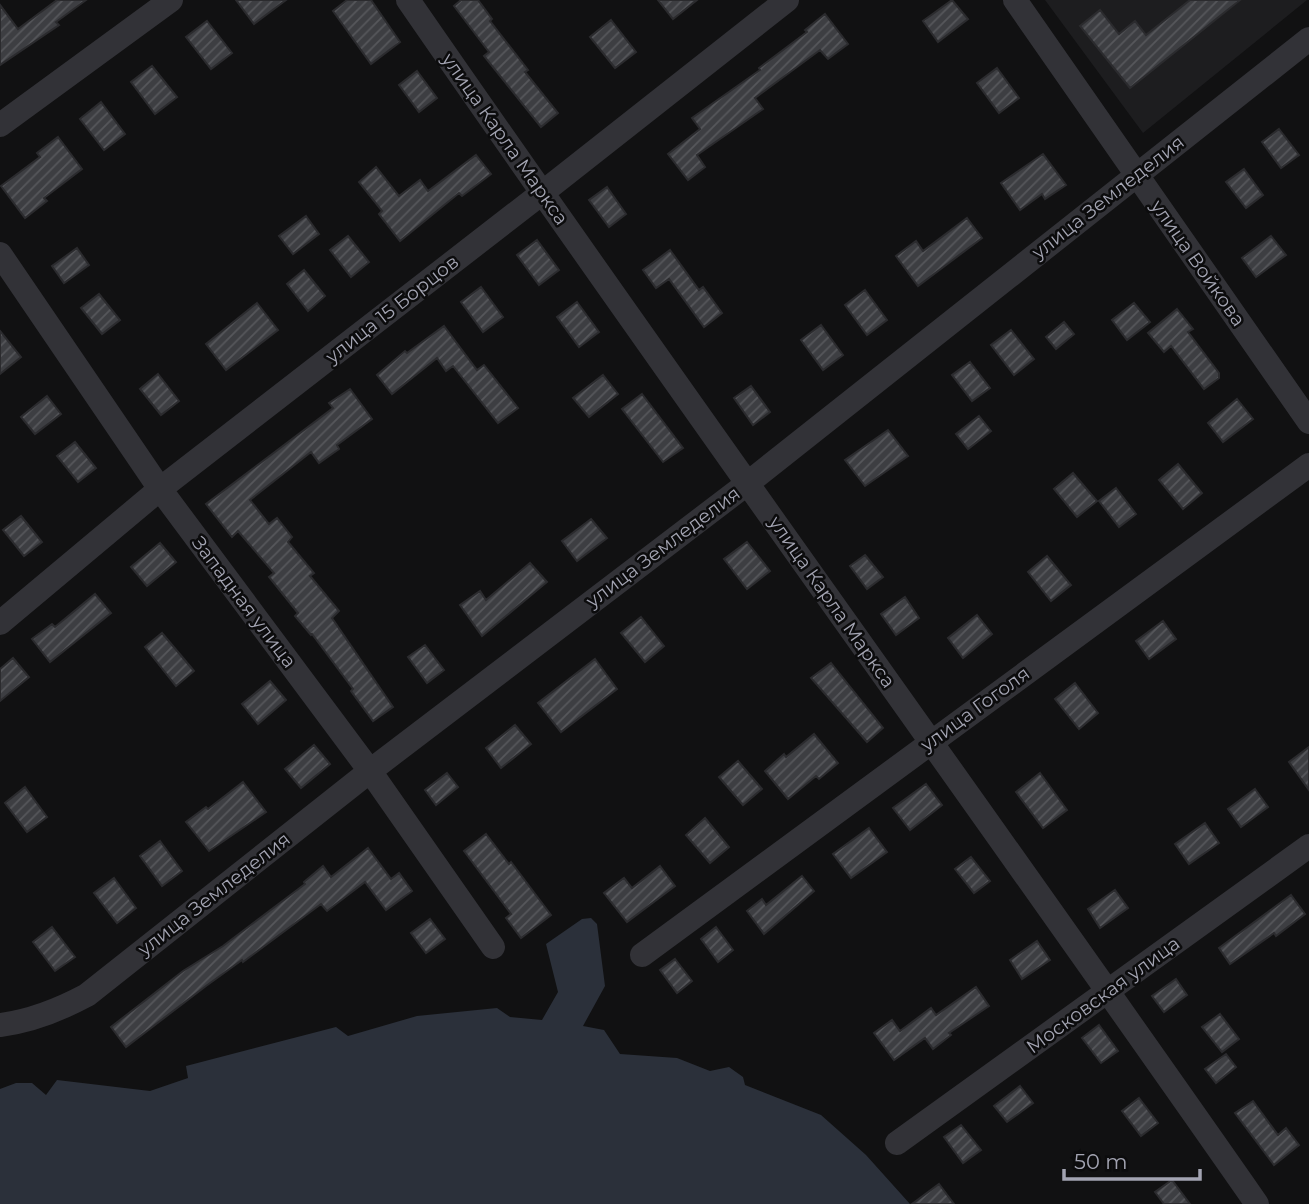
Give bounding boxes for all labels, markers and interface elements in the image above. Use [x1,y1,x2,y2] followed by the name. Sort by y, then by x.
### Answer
[436,48,573,229] street label: улица Карла Маркса
[1026,130,1189,264] street label: улица Земледелия
[1145,195,1250,331] street label: улица Войкова
[320,250,463,369] street label: улица 15 Борцов
[581,482,745,613] street label: улица Земледелия
[763,511,900,692] street label: улица Карла Маркса
[187,532,301,672] street label: Западная улица
[915,662,1034,757] street label: улица Гоголя
[132,827,295,961] street label: улица Земледелия
[1022,932,1184,1058] street label: Московская улица
[1064,1138,1200,1182] scale bar
[1074,1149,1128,1174] text: 50 m

